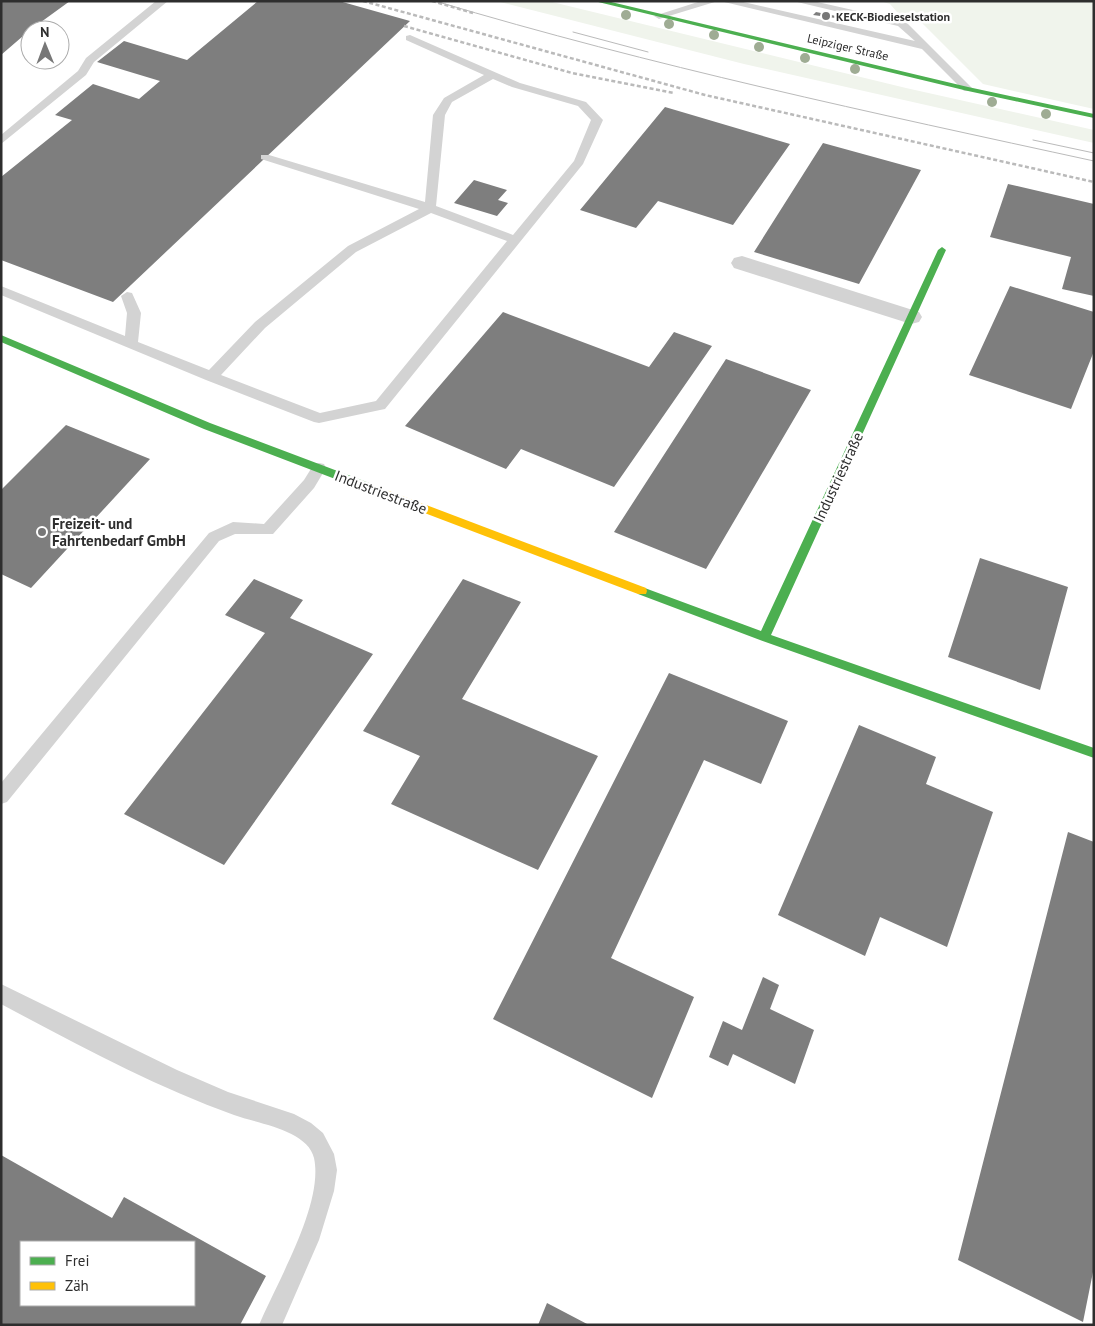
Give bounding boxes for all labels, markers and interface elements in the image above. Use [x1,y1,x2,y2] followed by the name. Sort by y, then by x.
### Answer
[836,9,950,24] place label: KECK-Biodieselstation
[820,10,832,22] marker: KECK-Biodieselstation
[20,20,70,70] north arrow
[40,23,50,41] text: N
[806,30,890,64] street label: Leipziger Straße
[809,429,867,525] street label: Industriestraße
[332,466,430,518] street label: Industriestraße
[52,514,186,550] place label: Freizeit- und Fahrtenbedarf GmbH
[36,526,48,538] marker: Freizeit- und Fahrtenbedarf GmbH
[20,1241,195,1306] legend
[65,1251,90,1270] text: Frei
[65,1276,89,1295] text: Zäh

